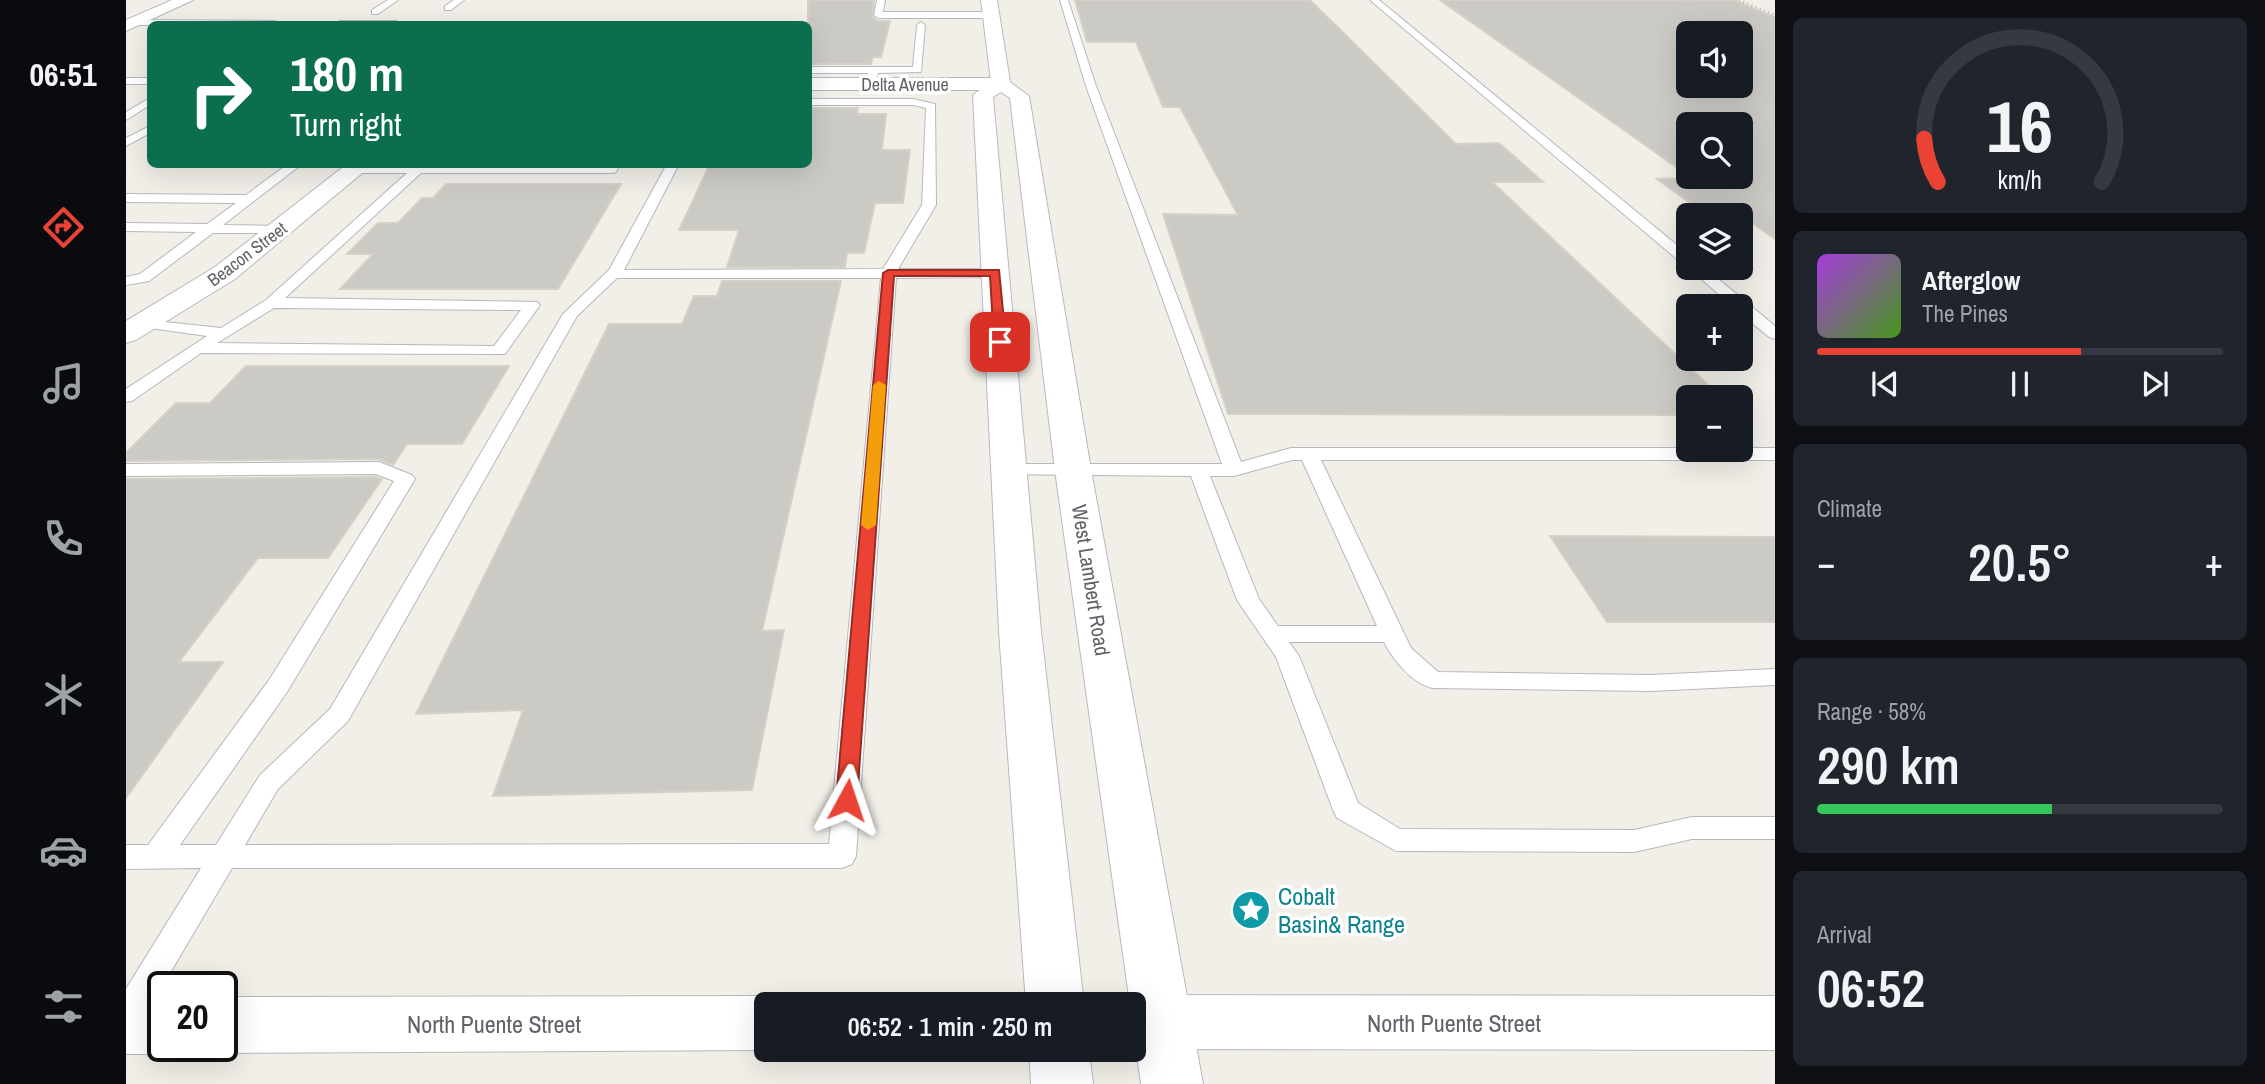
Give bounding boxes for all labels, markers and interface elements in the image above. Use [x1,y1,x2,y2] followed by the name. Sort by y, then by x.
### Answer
[1676,21,1753,462] map controls
[1676,21,1753,98] button: sound
[290,40,404,106] text: 180 m
[175,49,266,140] icon: right
[29,53,97,96] text: 06:51
[861,72,949,97] street label: Delta Avenue
[1987,77,2053,175] text: 16
[290,103,402,146] text: Turn right
[1676,112,1753,189] button: search
[1998,162,2042,196] text: km/h
[39,203,88,252] icon: directions
[1676,203,1753,280] button: layers
[202,216,292,292] street label: Beacon Street
[1922,263,2020,298] text: Afterglow
[1676,294,1753,371] button: +
[1922,298,2008,329] text: The Pines
[970,312,1030,372] pin
[981,323,1019,361] icon: arrive
[39,359,88,408] icon: music
[1866,365,1904,403] icon: previous
[2001,365,2039,403] icon: pause
[2136,365,2174,403] icon: next
[1676,385,1753,462] button: −
[1817,493,1882,524] text: Climate
[1065,502,1117,658] street label: West Lambert Road
[39,514,88,563] icon: phone
[1968,527,2072,597] text: 20.5°
[1817,537,1835,588] text: −
[2205,537,2223,588] text: +
[39,670,88,719] icon: climate
[1817,696,1926,727] text: Range · 58%
[1817,730,1960,800] text: 290 km
[810,763,884,837] position arrow
[39,826,88,875] icon: car
[1278,880,1405,940] place label: Cobalt Basin& Range
[1230,889,1272,931] place icon: Cobalt Basin& Range
[1817,919,1872,950] text: Arrival
[1817,953,1925,1023] text: 06:52
[147,971,238,1062] speed limit sign: 20
[39,982,88,1031] icon: filters
[1367,1007,1542,1039] street label: North Puente Street
[407,1008,582,1040] street label: North Puente Street
[848,1009,1052,1044] text: 06:52 · 1 min · 250 m

